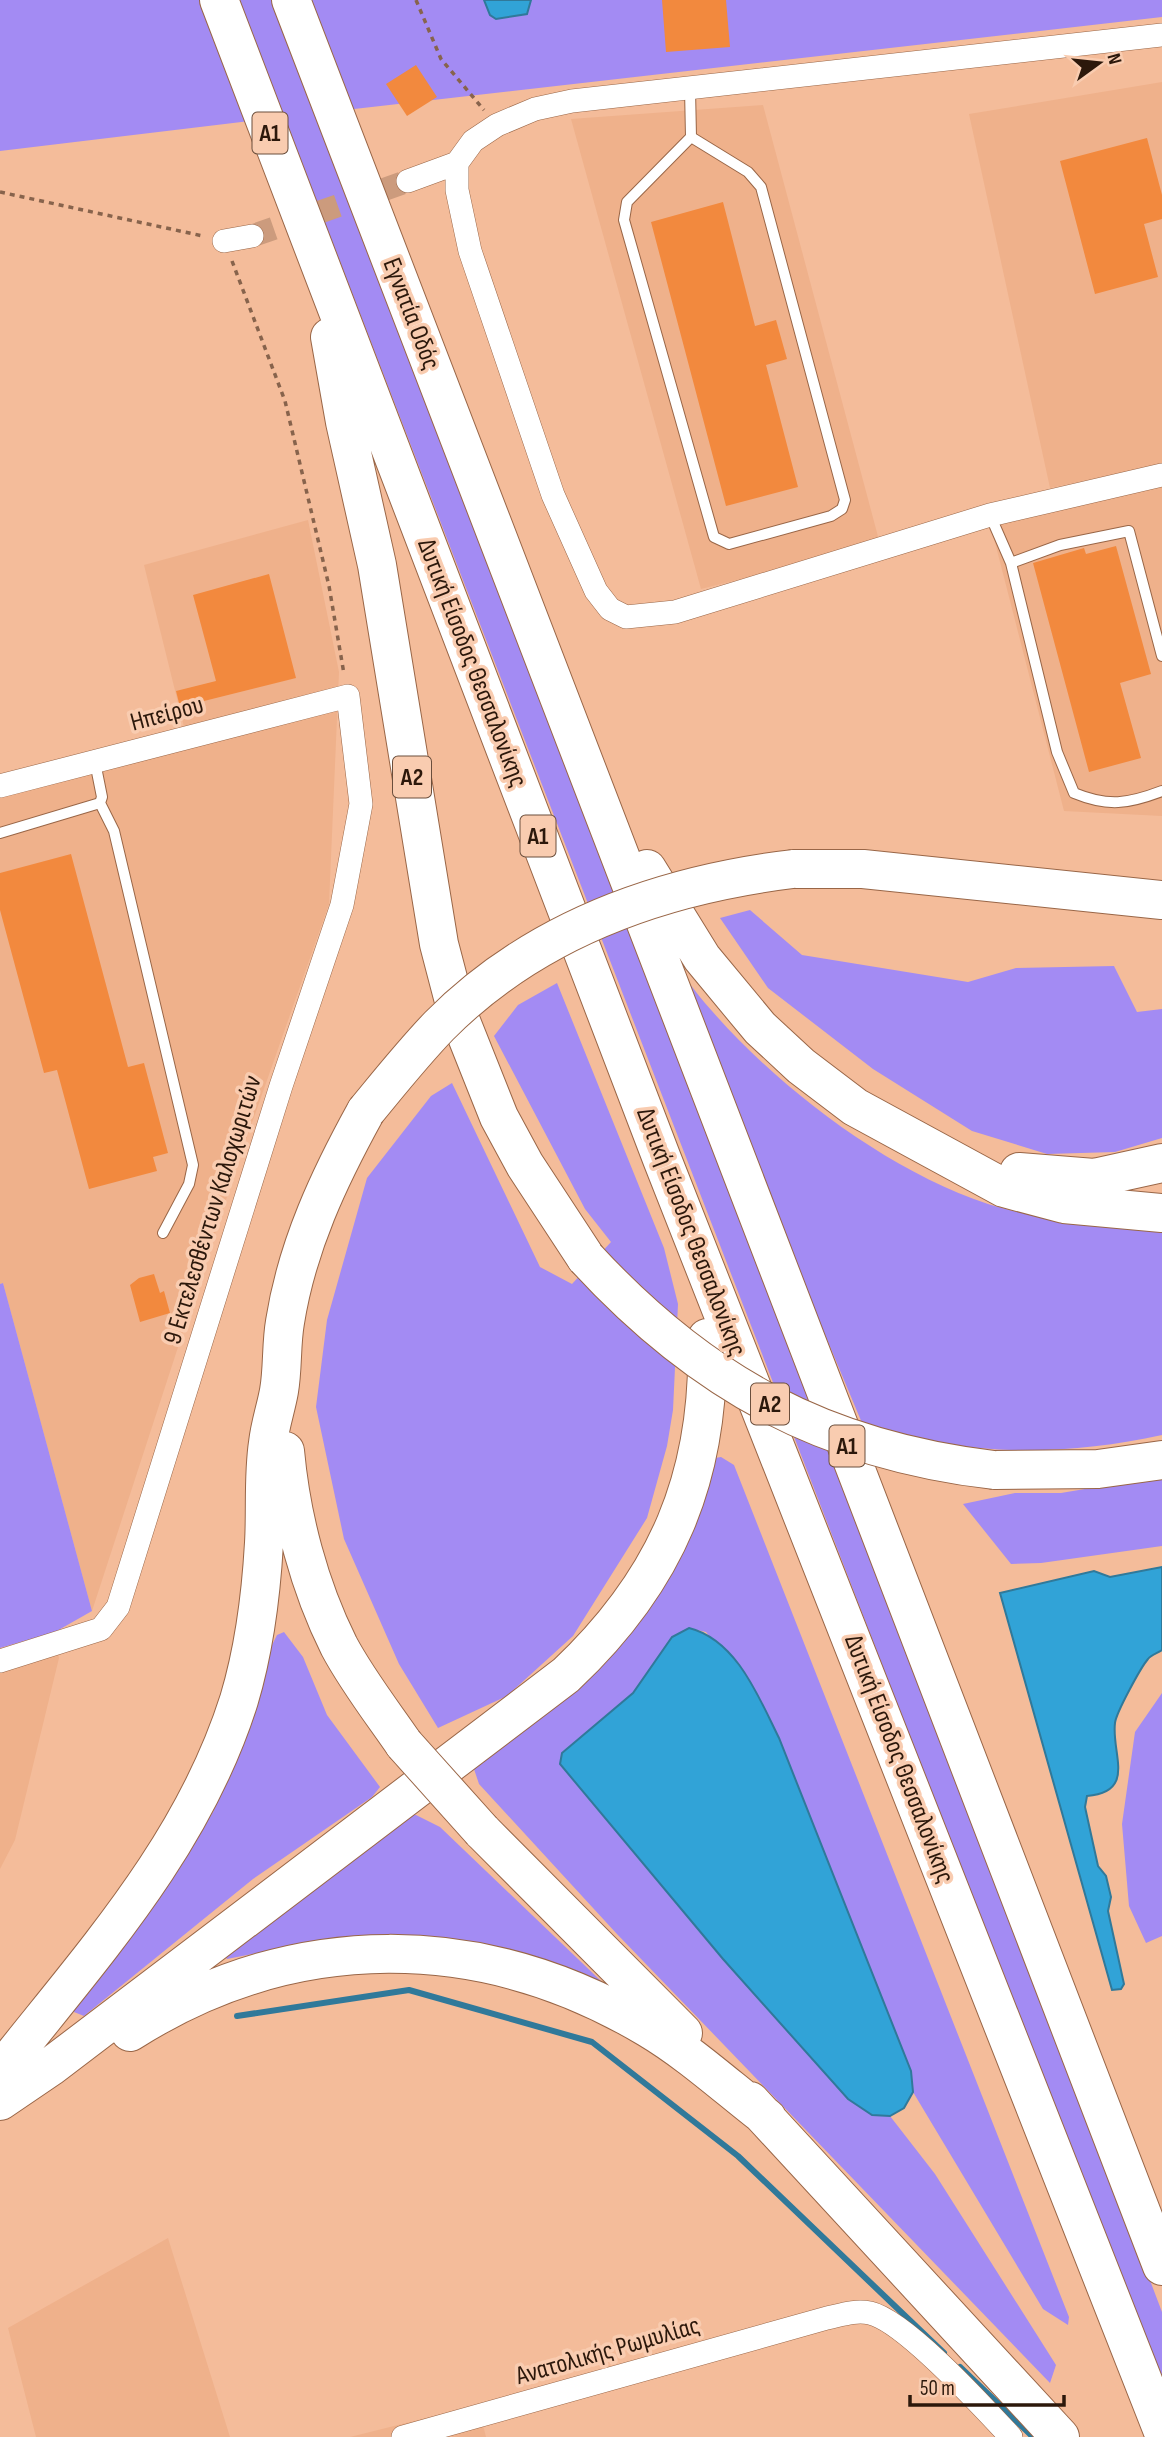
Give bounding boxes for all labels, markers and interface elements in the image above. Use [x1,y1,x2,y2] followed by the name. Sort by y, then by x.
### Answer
[1064,28,1134,98] north arrow
[1102,51,1126,67] text: N
[252,113,288,154] road number: Α1
[376,254,446,374] street label: Εγνατία Οδός
[410,534,534,792] street label: Δυτική Είσοδος Θεσσαλονίκης
[127,689,207,739] street label: Ηπείρου
[393,756,431,798] road number: Α2
[520,816,556,856] road number: Α1
[157,1072,269,1348] street label: 9 Εκτελεσθέντων Καλοχωριτών
[629,1103,753,1361] street label: Δυτική Είσοδος Θεσσαλονίκης
[751,1384,789,1424] road number: Α2
[830,1426,864,1466] road number: Α1
[837,1630,961,1888] street label: Δυτική Είσοδος Θεσσαλονίκης
[512,2310,703,2392] street label: Ανατολικής Ρωμυλίας
[910,2364,1064,2408] scale bar
[920,2376,955,2401] text: 50 m

